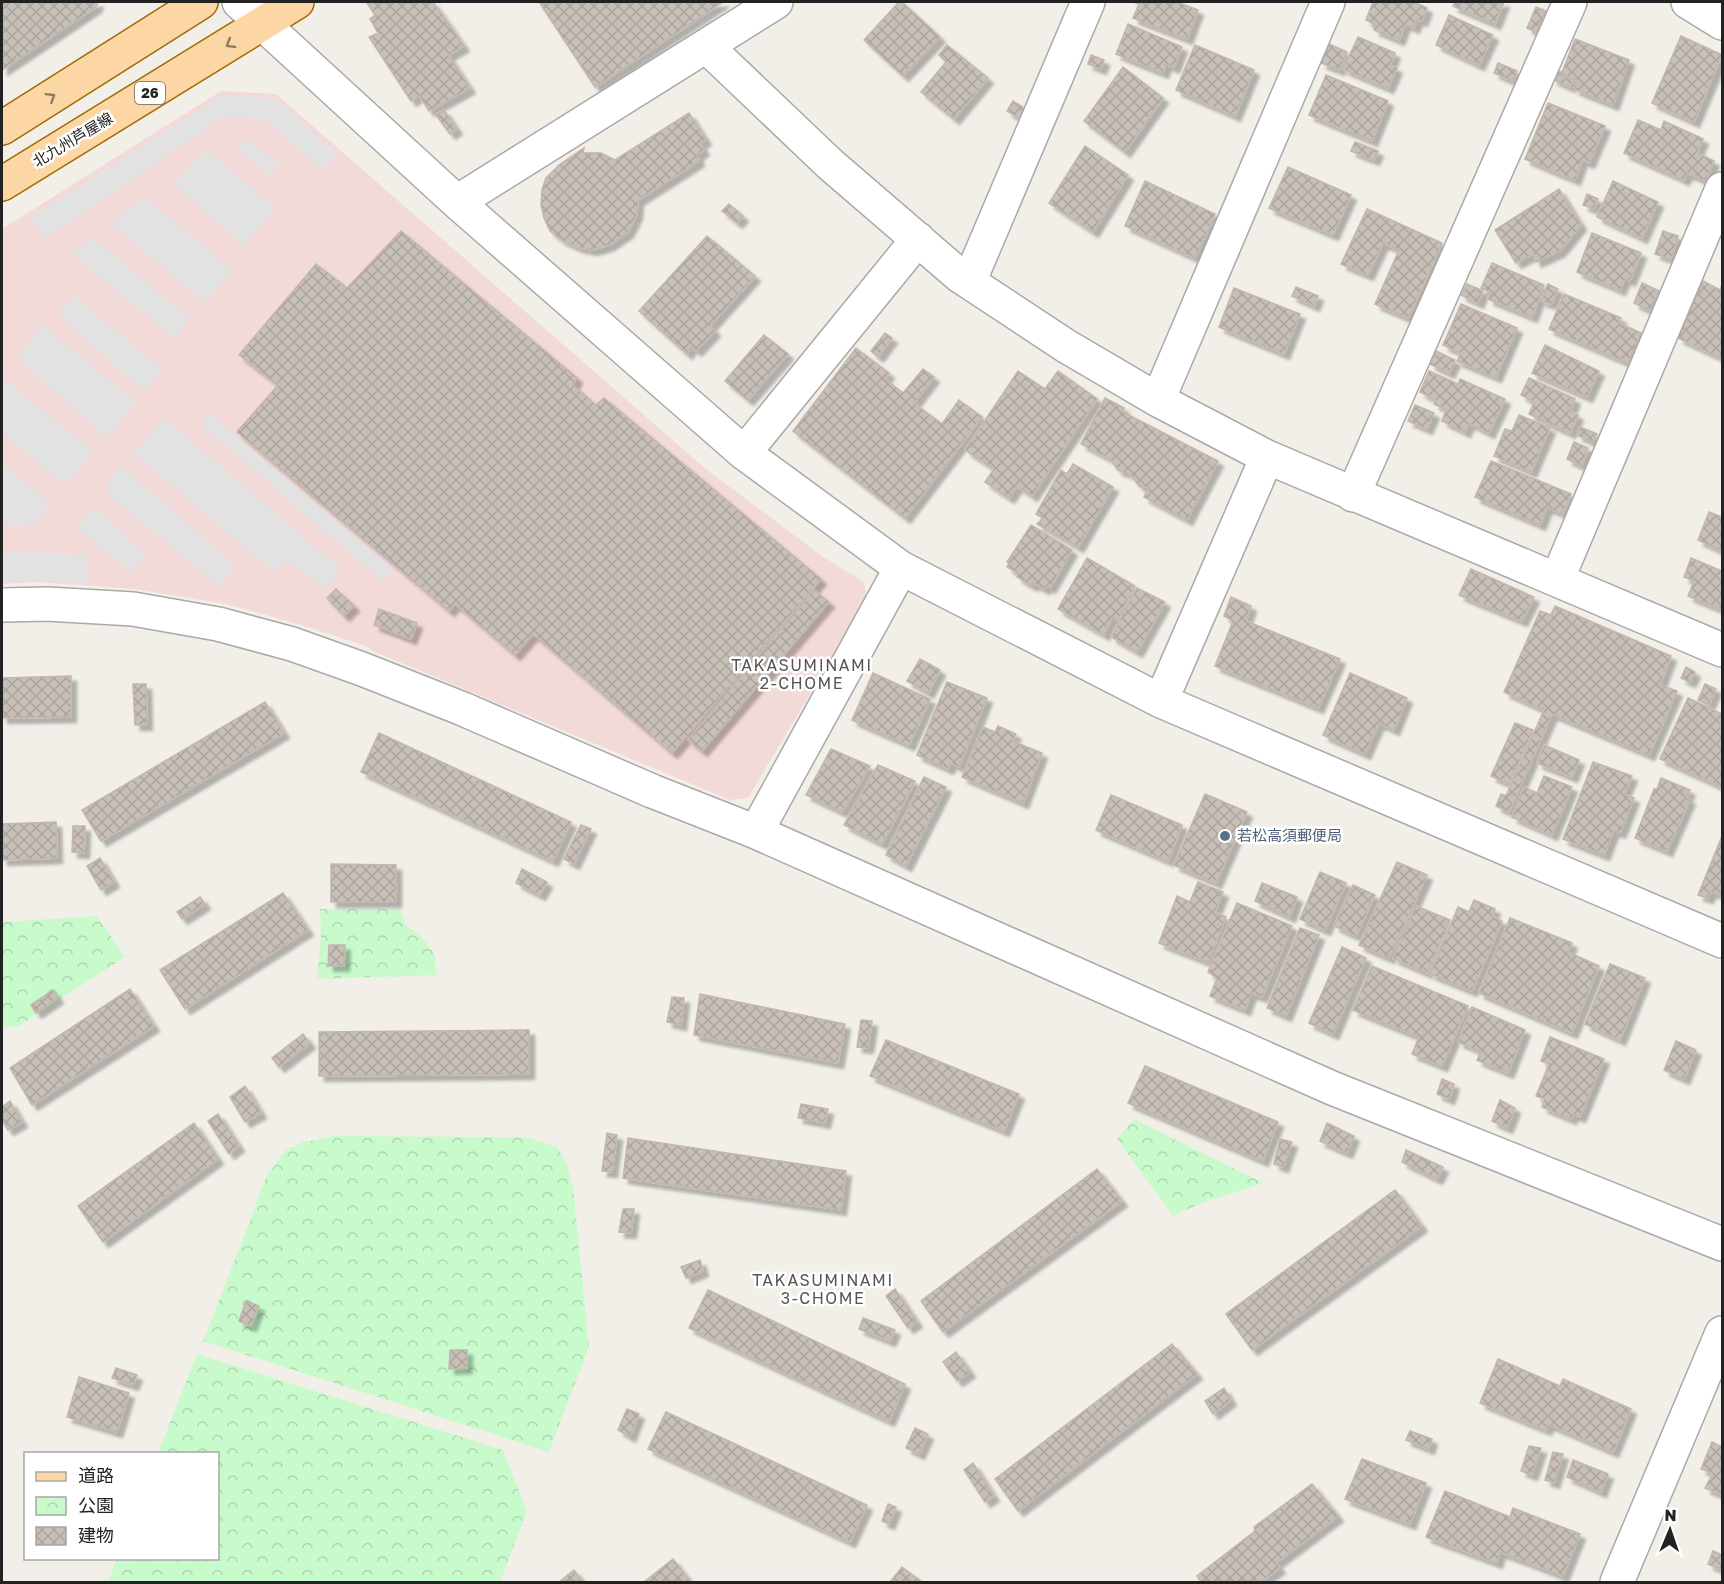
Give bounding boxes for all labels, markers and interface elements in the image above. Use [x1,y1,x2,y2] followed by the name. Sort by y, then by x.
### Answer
[226,36,236,48] one-way arrow
[135,82,165,104] road number: 26
[45,92,55,104] one-way arrow
[29,108,116,170] street label: 北九州芦屋線
[731,655,873,693] district label: TAKASUMINAMI 2-CHOME
[1237,826,1342,844] place label: 若松高須郵便局
[1218,829,1232,843] marker: 若松高須郵便局
[752,1270,894,1308] district label: TAKASUMINAMI 3-CHOME
[24,1452,219,1560] legend
[78,1464,114,1486] text: 道路
[78,1494,114,1516] text: 公園
[1640,1500,1700,1560] north arrow
[1664,1505,1677,1525] text: N
[78,1524,114,1546] text: 建物

